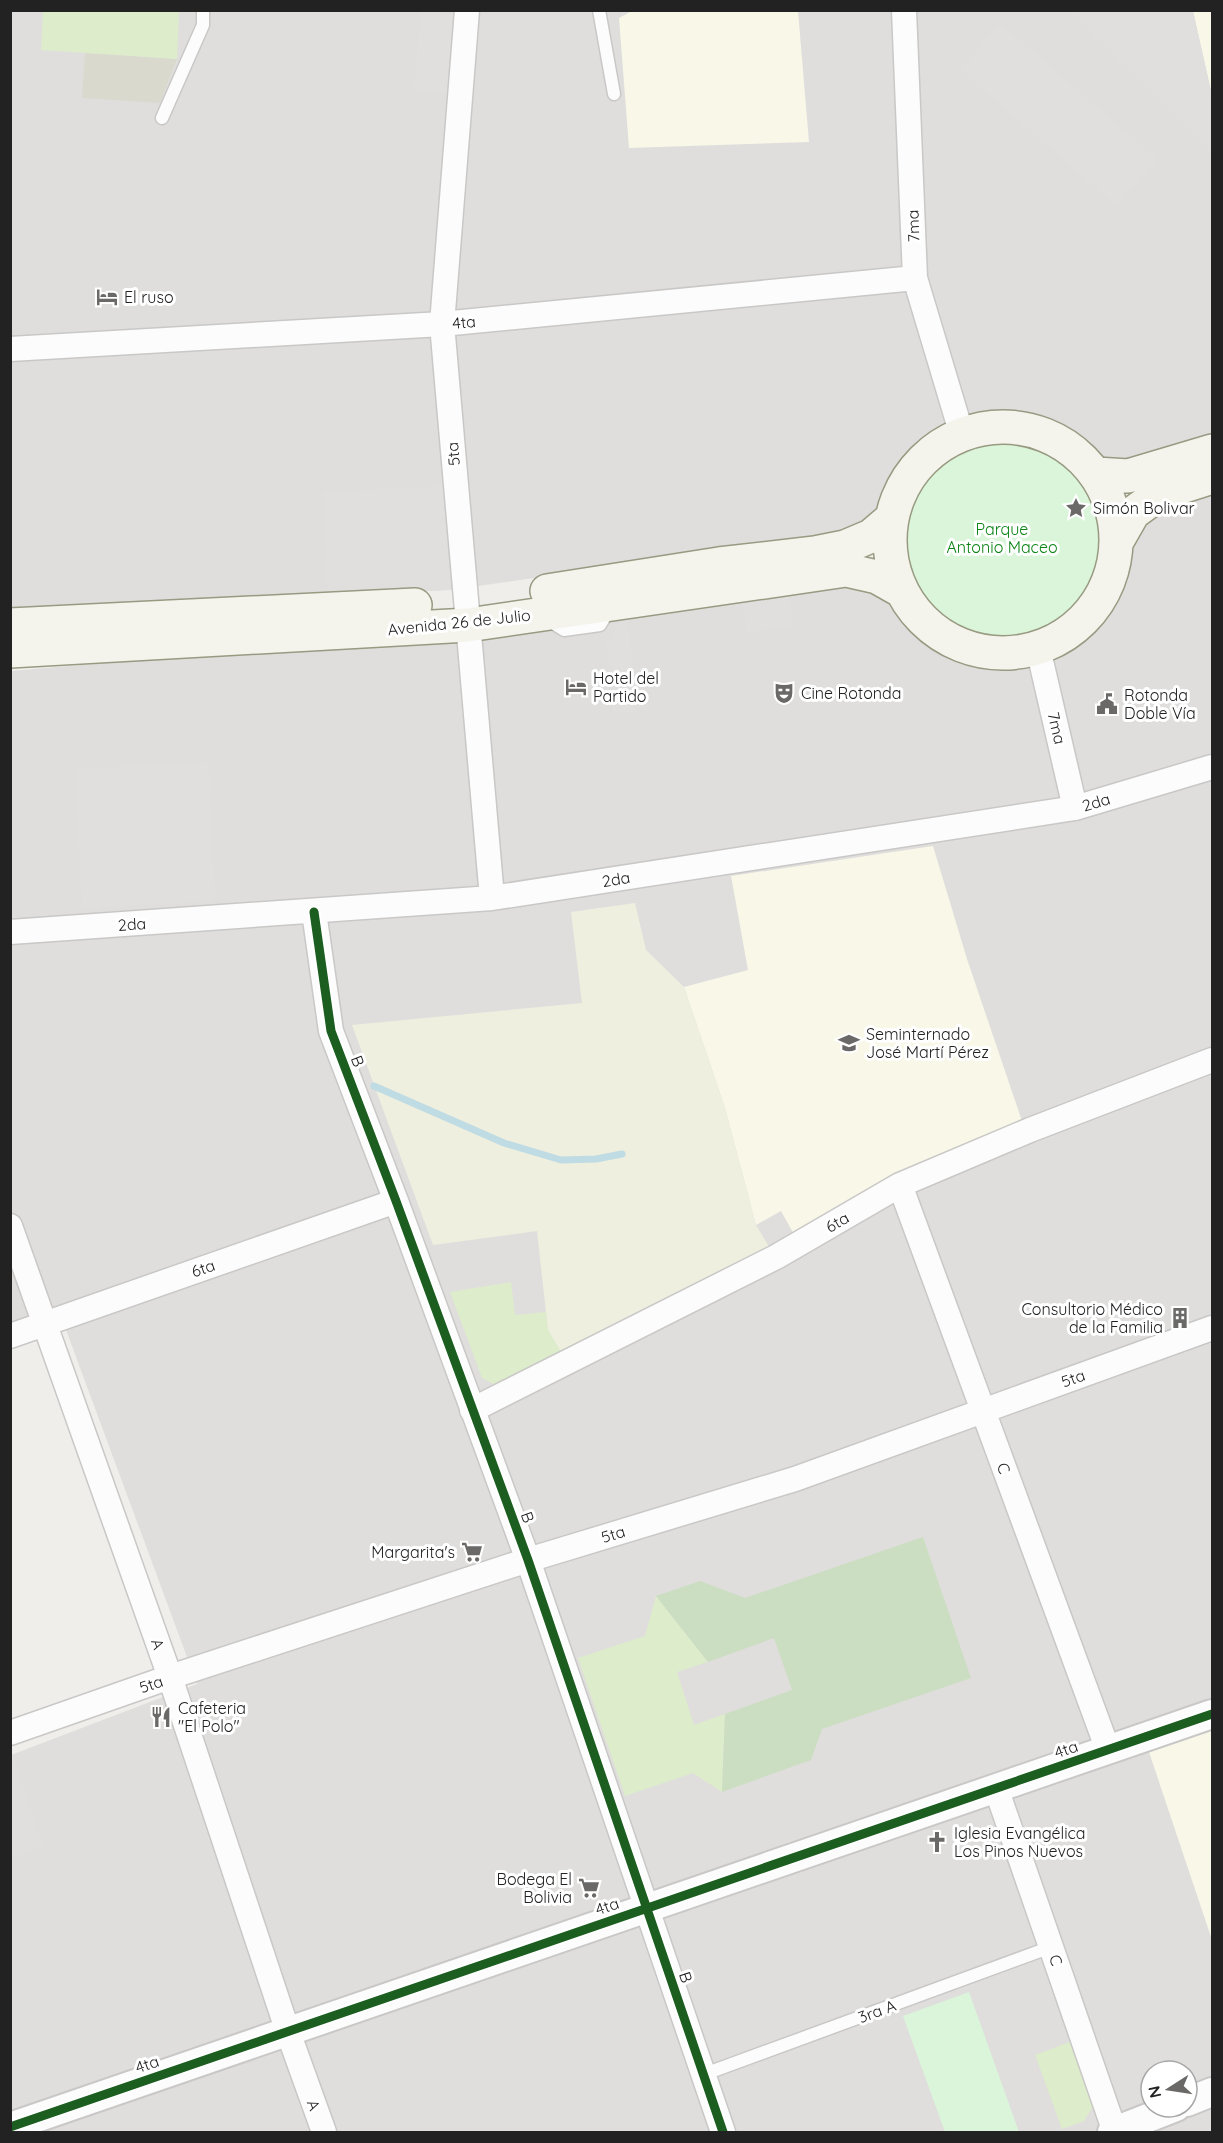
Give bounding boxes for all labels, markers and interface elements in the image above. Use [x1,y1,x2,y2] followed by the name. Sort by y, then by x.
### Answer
[902,209,924,243] street label: 7ma
[95,285,119,309] hotel icon: El ruso
[124,287,174,307] place label: El ruso
[451,311,477,333] street label: 4ta
[442,441,464,467] street label: 5ta
[1064,496,1088,520] place icon: Simón Bolivar
[1093,498,1195,518] place label: Simón Bolivar
[946,519,1058,557] park label: Parque Antonio Maceo
[386,605,532,639] street label: Avenida 26 de Julio
[593,668,659,706] place label: Hotel del Partido
[564,675,588,699] hotel icon: Hotel del Partido
[772,681,796,705] theatre icon: Cine Rotonda
[801,683,901,703] place label: Cine Rotonda
[1124,685,1196,723] place label: Rotonda Doble Vía
[1095,692,1119,716] public building icon: Rotonda Doble Vía
[1044,710,1070,746] street label: 7ma
[1080,788,1112,816] street label: 2da
[600,867,632,891] street label: 2da
[117,913,147,935] street label: 2da
[866,1024,989,1062] place label: Seminternado José Martí Pérez
[837,1031,861,1055] school or university icon: Seminternado José Martí Pérez
[347,1053,369,1069] street label: B
[822,1207,852,1237] street label: 6ta
[189,1255,217,1281] street label: 6ta
[1021,1299,1163,1337] place label: Consultorio Médico de la Familia
[1168,1306,1192,1330] building icon: Consultorio Médico de la Familia
[1058,1365,1088,1391] street label: 5ta
[993,1460,1015,1476] street label: C
[517,1509,539,1525] street label: B
[599,1521,627,1547] street label: 5ta
[460,1540,484,1564] supermarket icon: Margarita's
[371,1542,455,1562] place label: Margarita's
[147,1636,169,1652] street label: A
[136,1671,166,1697] street label: 5ta
[178,1698,246,1736] place label: Cafeteria "El Polo"
[149,1705,173,1729] restaurant icon: Cafeteria "El Polo"
[1052,1736,1080,1762] street label: 4ta
[954,1823,1086,1861] place label: Iglesia Evangélica Los Pinos Nuevos
[925,1830,949,1854] church icon: Iglesia Evangélica Los Pinos Nuevos
[497,1869,572,1907] place label: Bodega El Bolivia
[577,1876,601,1900] supermarket icon: Bodega El Bolivia
[593,1893,621,1919] street label: 4ta
[1045,1952,1067,1968] street label: C
[675,1969,697,1985] street label: B
[855,1995,899,2027] street label: 3ra A
[133,2051,161,2077] street label: 4ta
[1139,2059,1199,2119] north arrow
[1143,2084,1165,2100] text: N
[303,2097,325,2113] street label: A

